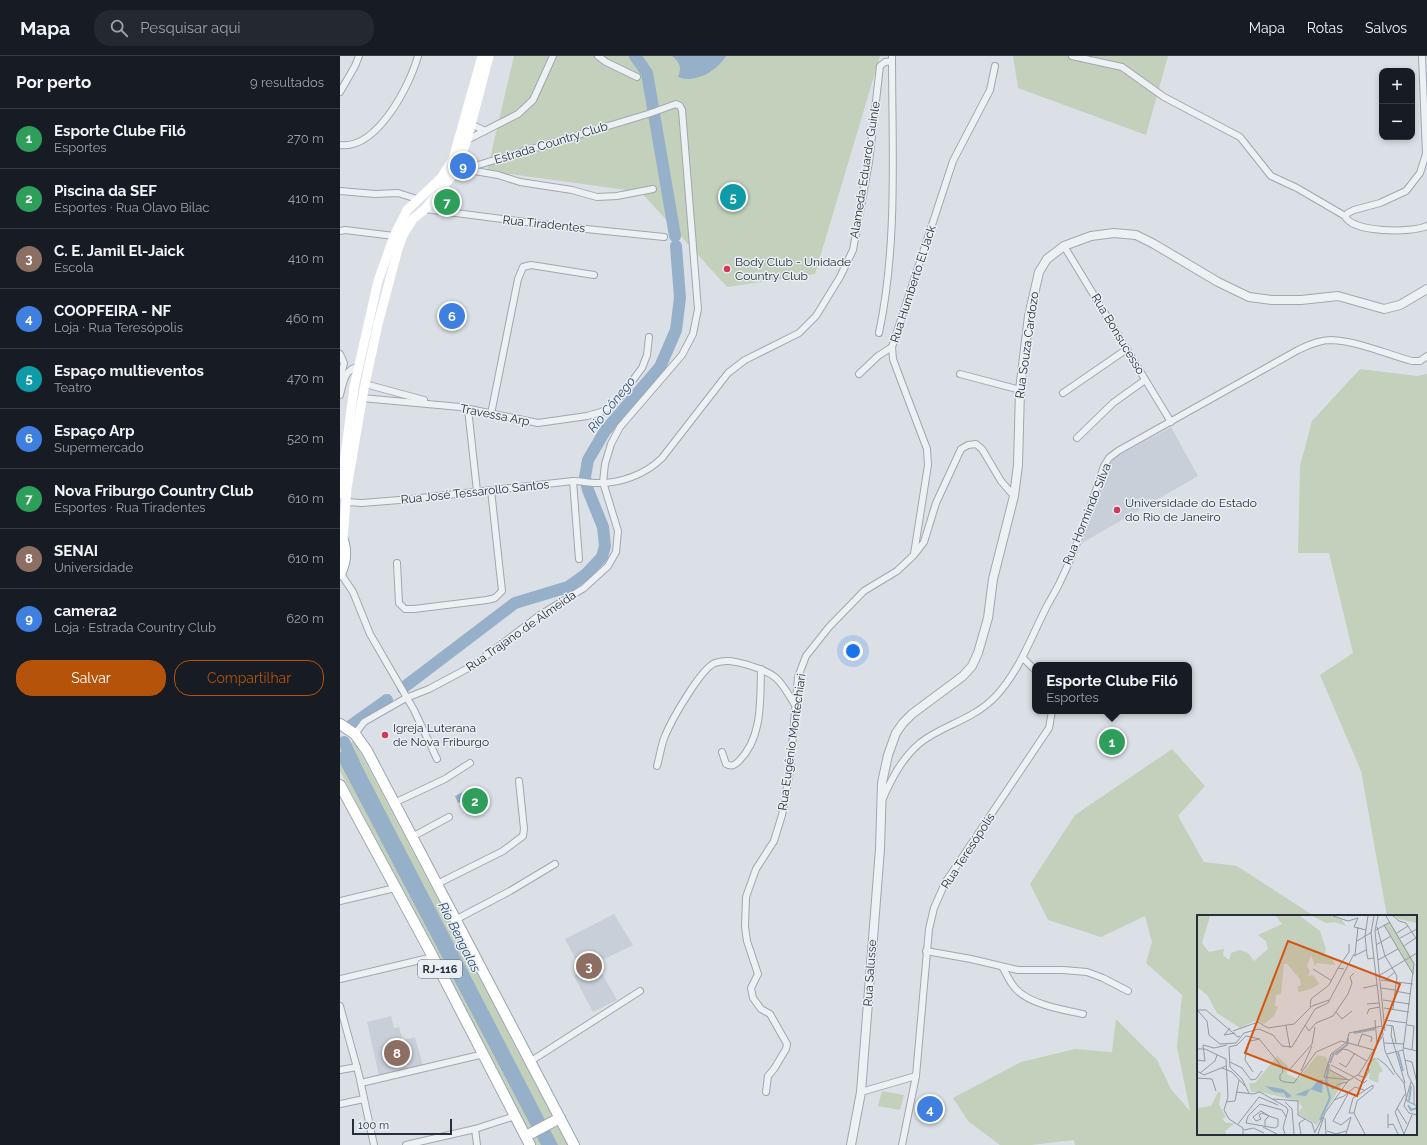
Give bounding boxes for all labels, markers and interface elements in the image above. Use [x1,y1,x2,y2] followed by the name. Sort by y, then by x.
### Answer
[94,10,374,46] search box
[20,17,70,39] text: Mapa
[108,17,130,39] icon: search
[140,19,241,37] text: Pesquisar aqui
[1249,20,1285,36] text: Mapa
[1307,20,1343,36] text: Rotas
[1365,20,1407,36] text: Salvos
[1379,68,1415,140] map controls
[1379,68,1415,104] button: +
[16,72,91,92] text: Por perto
[250,75,324,90] text: 9 resultados
[847,100,883,240] street label: Alameda Eduardo Guinle
[1379,104,1415,140] button: −
[493,119,609,167] street label: Estrada Country Club
[54,122,186,140] text: Esporte Clube Filó
[26,131,32,146] text: 1
[287,131,324,146] text: 270 m
[54,140,107,155] text: Esportes
[450,151,476,181] pin: 9
[54,182,157,200] text: Piscina da SEF
[720,182,746,212] pin: 5
[434,187,460,217] pin: 7
[25,191,33,206] text: 2
[288,191,324,206] text: 410 m
[54,200,209,215] text: Esportes · Rua Olavo Bilac
[502,213,586,235] street label: Rua Tiradentes
[887,223,939,344] street label: Rua Humberto El Jack
[54,242,184,260] text: C. E. Jamil El-Jaick
[25,251,33,266] text: 3
[288,251,324,266] text: 410 m
[735,255,851,283] place label: Body Club - Unidade Country Club
[54,260,94,275] text: Escola
[722,264,732,274] marker: Body Club - Unidade Country Club
[1013,291,1041,399] street label: Rua Souza Cardozo
[1088,291,1148,377] street label: Rua Bonsucesso
[439,301,465,331] pin: 6
[54,302,171,320] text: COOPFEIRA - NF
[25,311,33,326] text: 4
[286,311,324,326] text: 460 m
[54,320,183,335] text: Loja · Rua Teresópolis
[54,362,204,380] text: Espaço multieventos
[25,371,33,386] text: 5
[287,371,324,386] text: 470 m
[585,374,638,435] water label: Rio Cônego
[54,380,92,395] text: Teatro
[459,401,531,429] street label: Travessa Arp
[54,422,135,440] text: Espaço Arp
[25,431,33,446] text: 6
[287,431,324,446] text: 520 m
[54,440,144,455] text: Supermercado
[1060,461,1114,567] street label: Rua Hormindo Silva
[400,477,550,507] street label: Rua José Tessarollo Santos
[54,482,253,500] text: Nova Friburgo Country Club
[25,491,33,506] text: 7
[287,491,324,506] text: 610 m
[1125,496,1257,524] place label: Universidade do Estado do Rio de Janeiro
[54,500,206,515] text: Esportes · Rua Tiradentes
[1112,505,1122,515] marker: Universidade do Estado do Rio de Janeiro
[54,542,98,560] text: SENAI
[25,551,33,566] text: 8
[287,551,324,566] text: 610 m
[54,560,133,575] text: Universidade
[463,588,579,674] street label: Rua Trajano de Almeida
[54,602,117,620] text: camera2
[25,611,33,626] text: 9
[286,611,324,626] text: 620 m
[54,620,216,635] text: Loja · Estrada Country Club
[843,641,863,661] your location
[16,660,166,696] button: Salvar
[174,660,324,696] button: Compartilhar
[1032,662,1192,714] popup
[1046,672,1178,690] text: Esporte Clube Filó
[775,673,809,811] street label: Rua Eugênio Montechiari
[1046,690,1099,705] text: Esportes
[393,721,489,749] place label: Igreja Luterana de Nova Friburgo
[1099,727,1125,757] pin: 1
[380,730,390,740] marker: Igreja Luterana de Nova Friburgo
[462,786,488,816] pin: 2
[938,810,998,891] street label: Rua Teresópolis
[435,900,484,975] water label: Rio Bengalas
[1197,915,1417,1135] inset map
[861,939,879,1007] street label: Rua Salusse
[576,951,602,981] pin: 3
[418,960,462,978] road number: RJ-116
[384,1038,410,1068] pin: 8
[917,1094,943,1124] pin: 4
[352,1117,452,1136] scale bar
[358,1119,389,1132] text: 100 m

